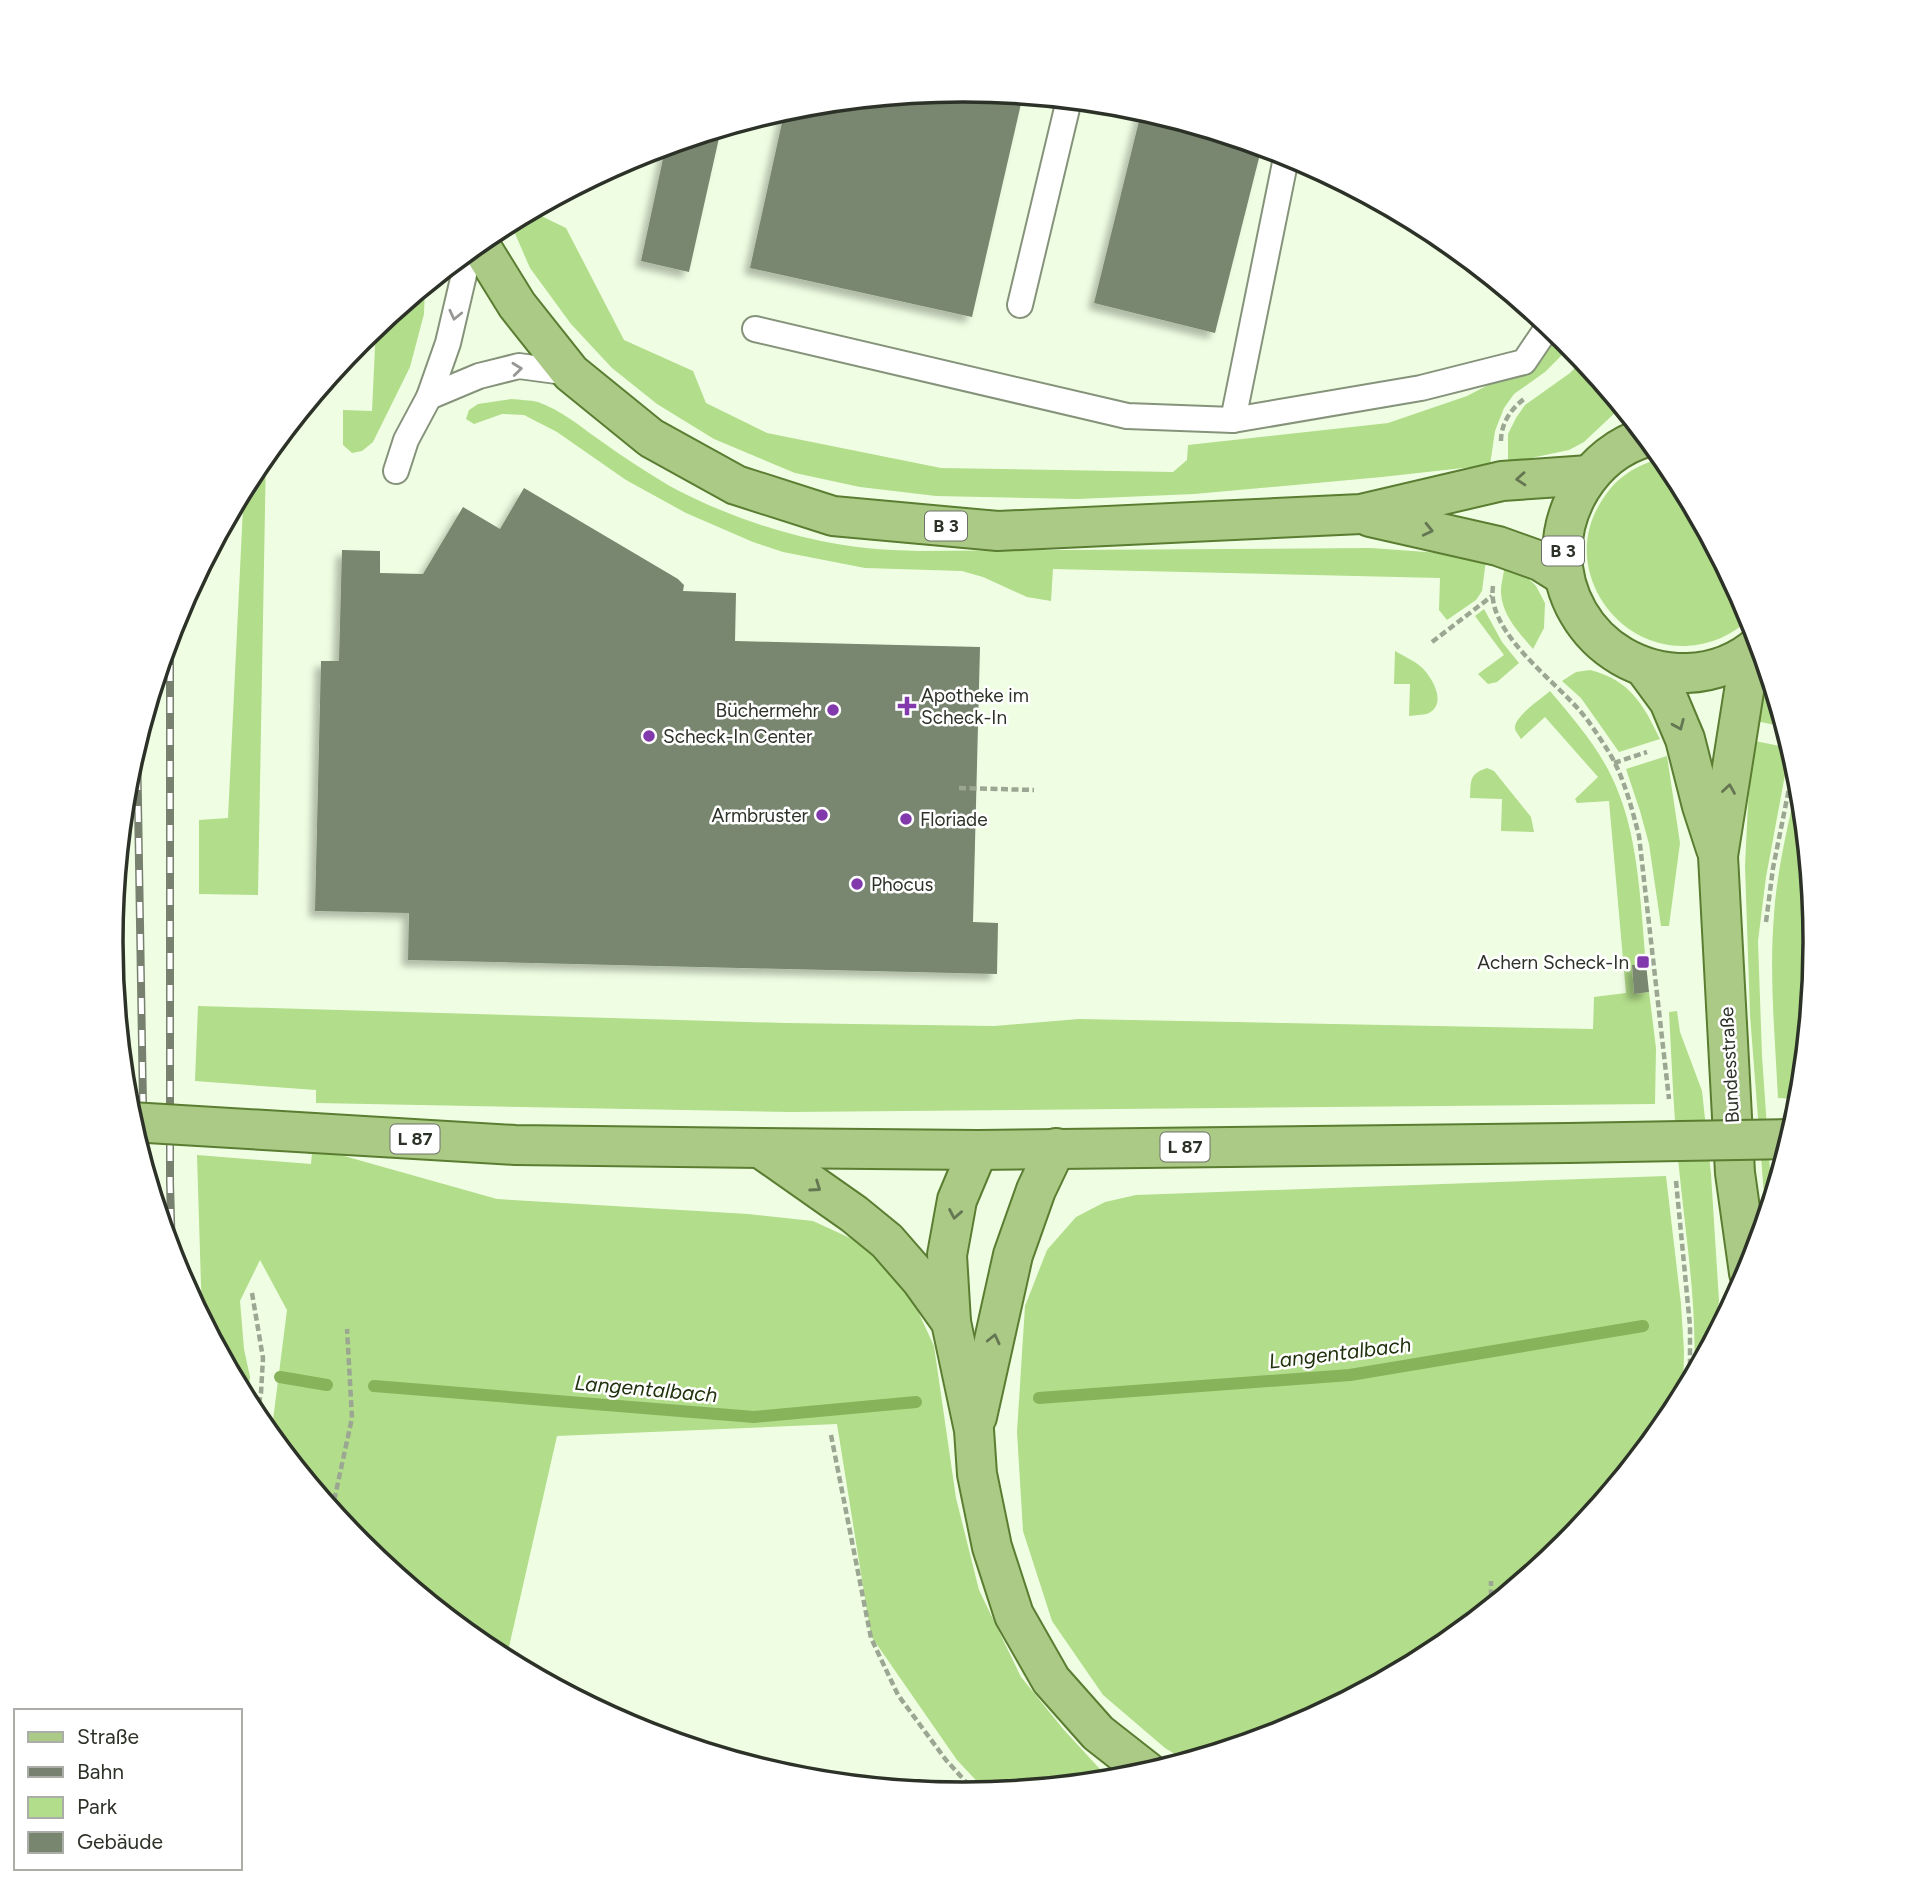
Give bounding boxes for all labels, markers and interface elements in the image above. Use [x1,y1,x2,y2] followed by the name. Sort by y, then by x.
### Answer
[448,309,463,321] one-way arrow
[512,362,523,377] one-way arrow
[1515,472,1526,487] one-way arrow
[925,512,967,540] road number: B 3
[1422,522,1434,536] one-way arrow
[1542,536,1584,566] road number: B 3
[921,684,1029,729] place label: Apotheke im Scheck-In
[899,698,915,714] marker: Apotheke im Scheck-In
[716,699,820,722] place label: Büchermehr
[825,702,841,718] marker: Büchermehr
[1671,718,1685,731] one-way arrow
[663,725,813,748] place label: Scheck-In Center
[641,728,657,744] marker: Scheck-In Center
[1721,783,1736,795] one-way arrow
[712,804,809,827] place label: Armbruster
[814,807,830,823] marker: Armbruster
[920,808,988,831] place label: Floriade
[898,811,914,827] marker: Floriade
[871,873,934,896] place label: Phocus
[849,876,865,892] marker: Phocus
[1477,951,1629,974] place label: Achern Scheck-In
[1635,954,1651,970] marker: Achern Scheck-In
[1715,1006,1744,1124] street label: Bundesstraße
[390,1124,440,1154] road number: L 87
[1160,1132,1210,1162] road number: L 87
[808,1179,821,1191] one-way arrow
[948,1208,963,1220] one-way arrow
[1267,1331,1413,1374] water label: Langentalbach
[986,1333,1000,1345] one-way arrow
[574,1370,719,1407] water label: Langentalbach
[14,1709,242,1870] legend
[77,1724,139,1749] text: Straße
[77,1759,124,1784] text: Bahn
[77,1794,118,1819] text: Park
[77,1829,163,1854] text: Gebäude

